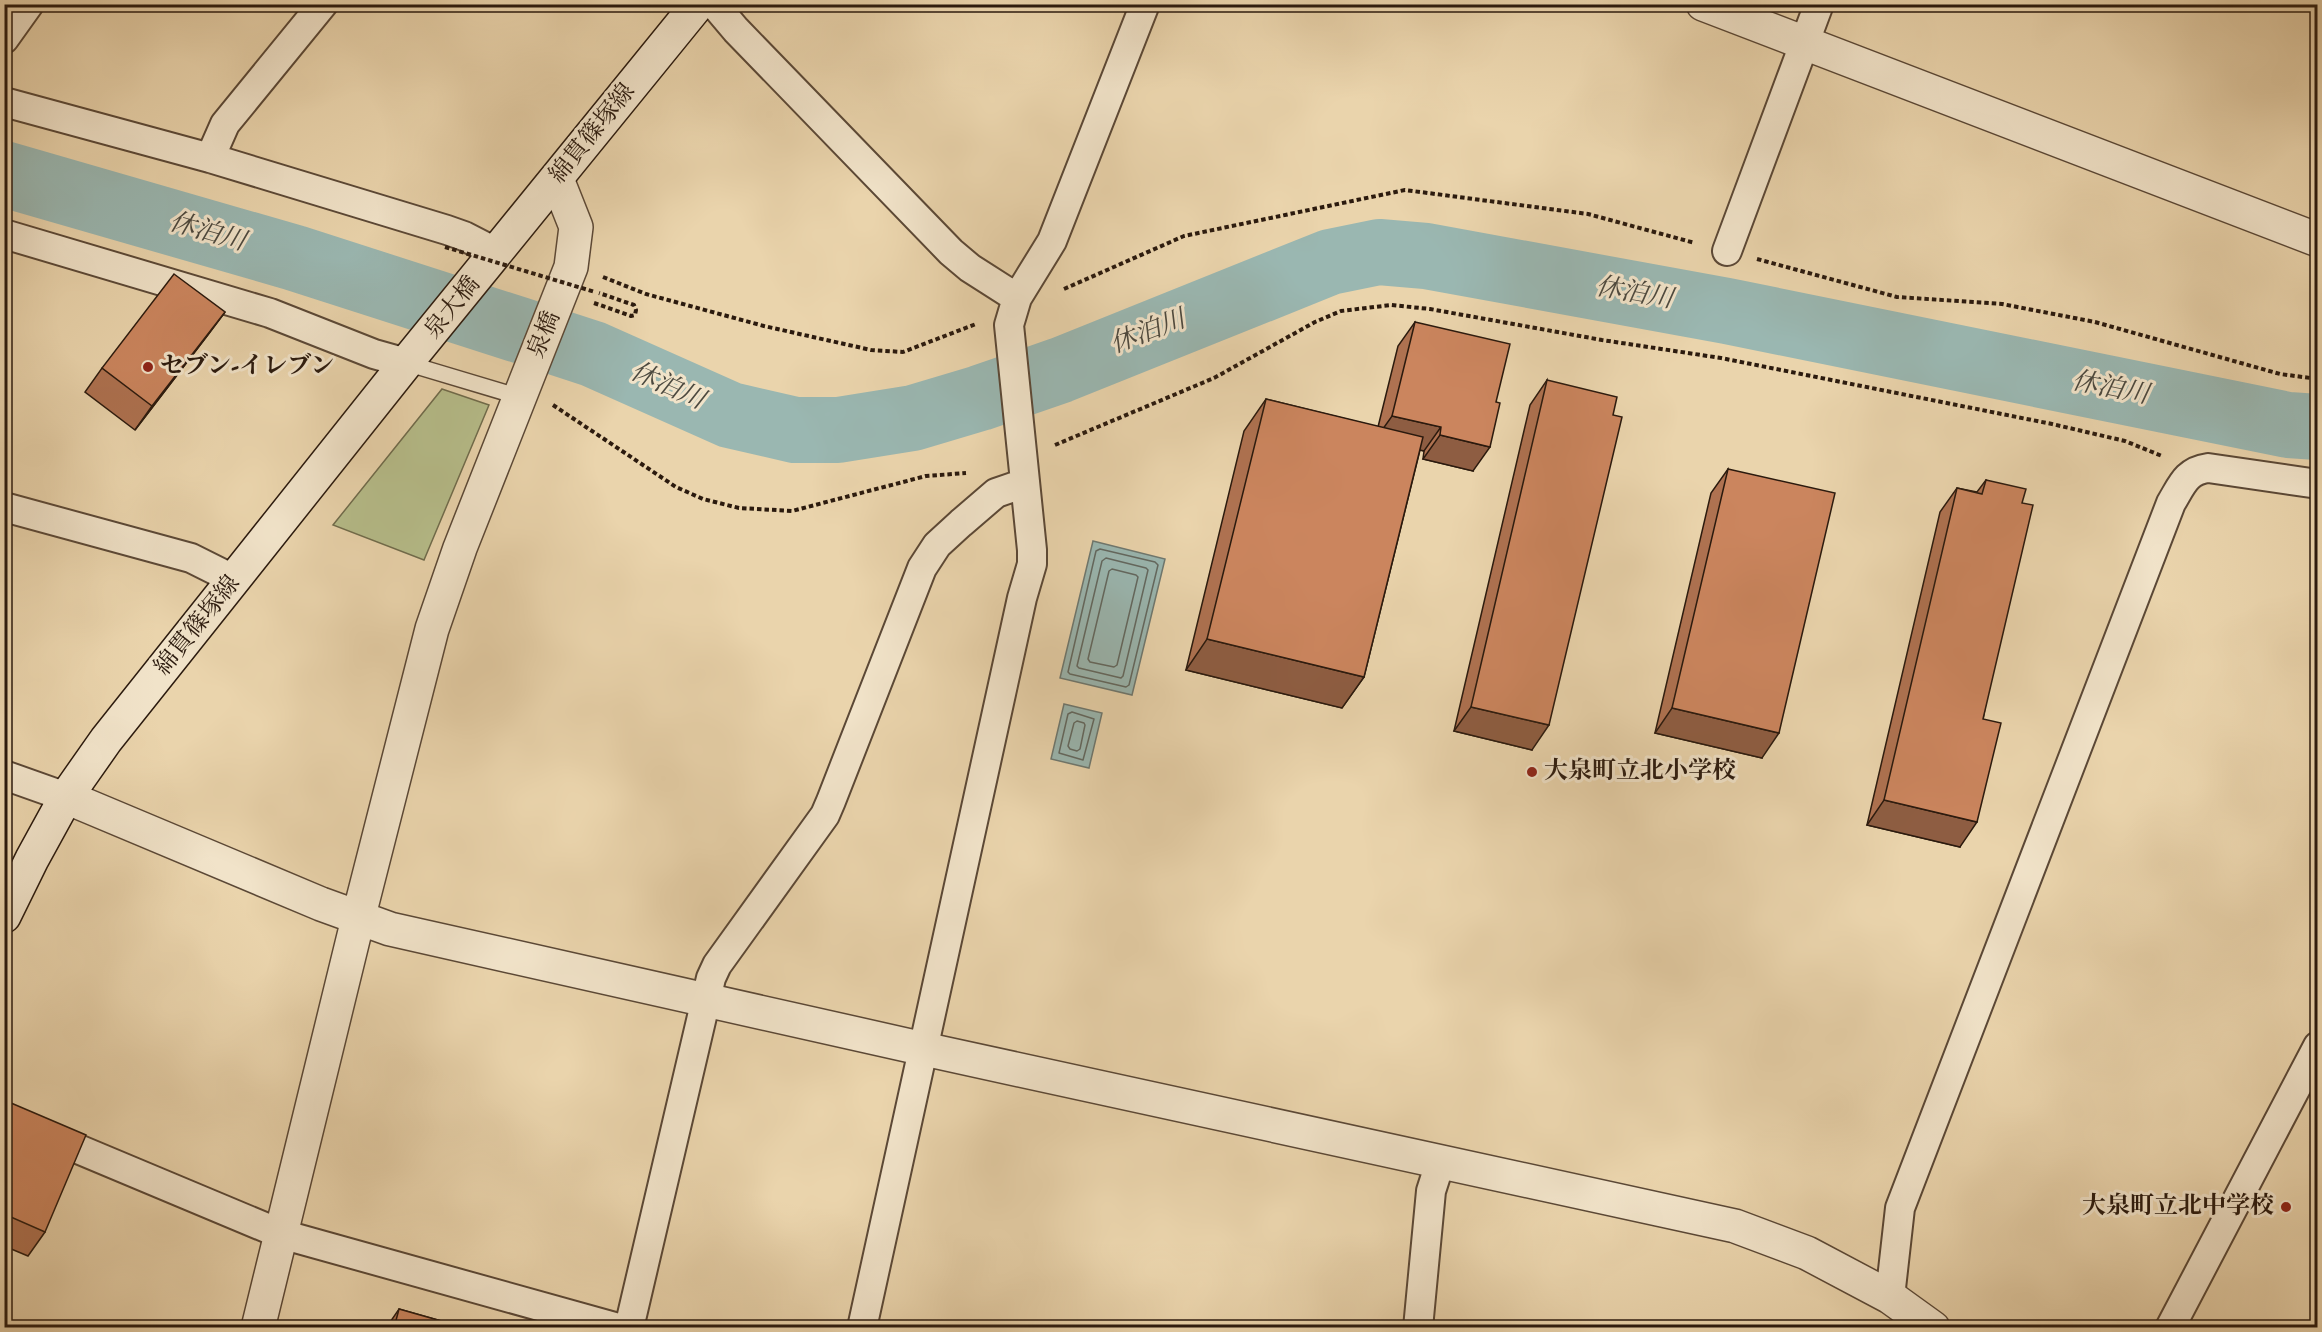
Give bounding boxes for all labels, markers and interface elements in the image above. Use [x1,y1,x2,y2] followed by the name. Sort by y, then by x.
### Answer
[542,77,644,191] street label: 綿貫篠塚線
[164,204,252,262] water label: 休泊川
[417,269,489,347] street label: 泉大橋
[1592,269,1679,320] water label: 休泊川
[1105,301,1194,364] water label: 休泊川
[520,306,570,364] street label: 泉橋
[160,350,334,384] place label: セブン-イレブン
[624,354,713,421] water label: 休泊川
[141,360,155,374] marker: セブン-イレブン
[2068,363,2155,415] water label: 休泊川
[147,569,249,683] street label: 綿貫篠塚線
[1544,755,1736,789] place label: 大泉町立北小学校
[1525,765,1539,779] marker: 大泉町立北小学校
[2082,1190,2274,1224] place label: 大泉町立北中学校
[2279,1200,2293,1214] marker: 大泉町立北中学校

